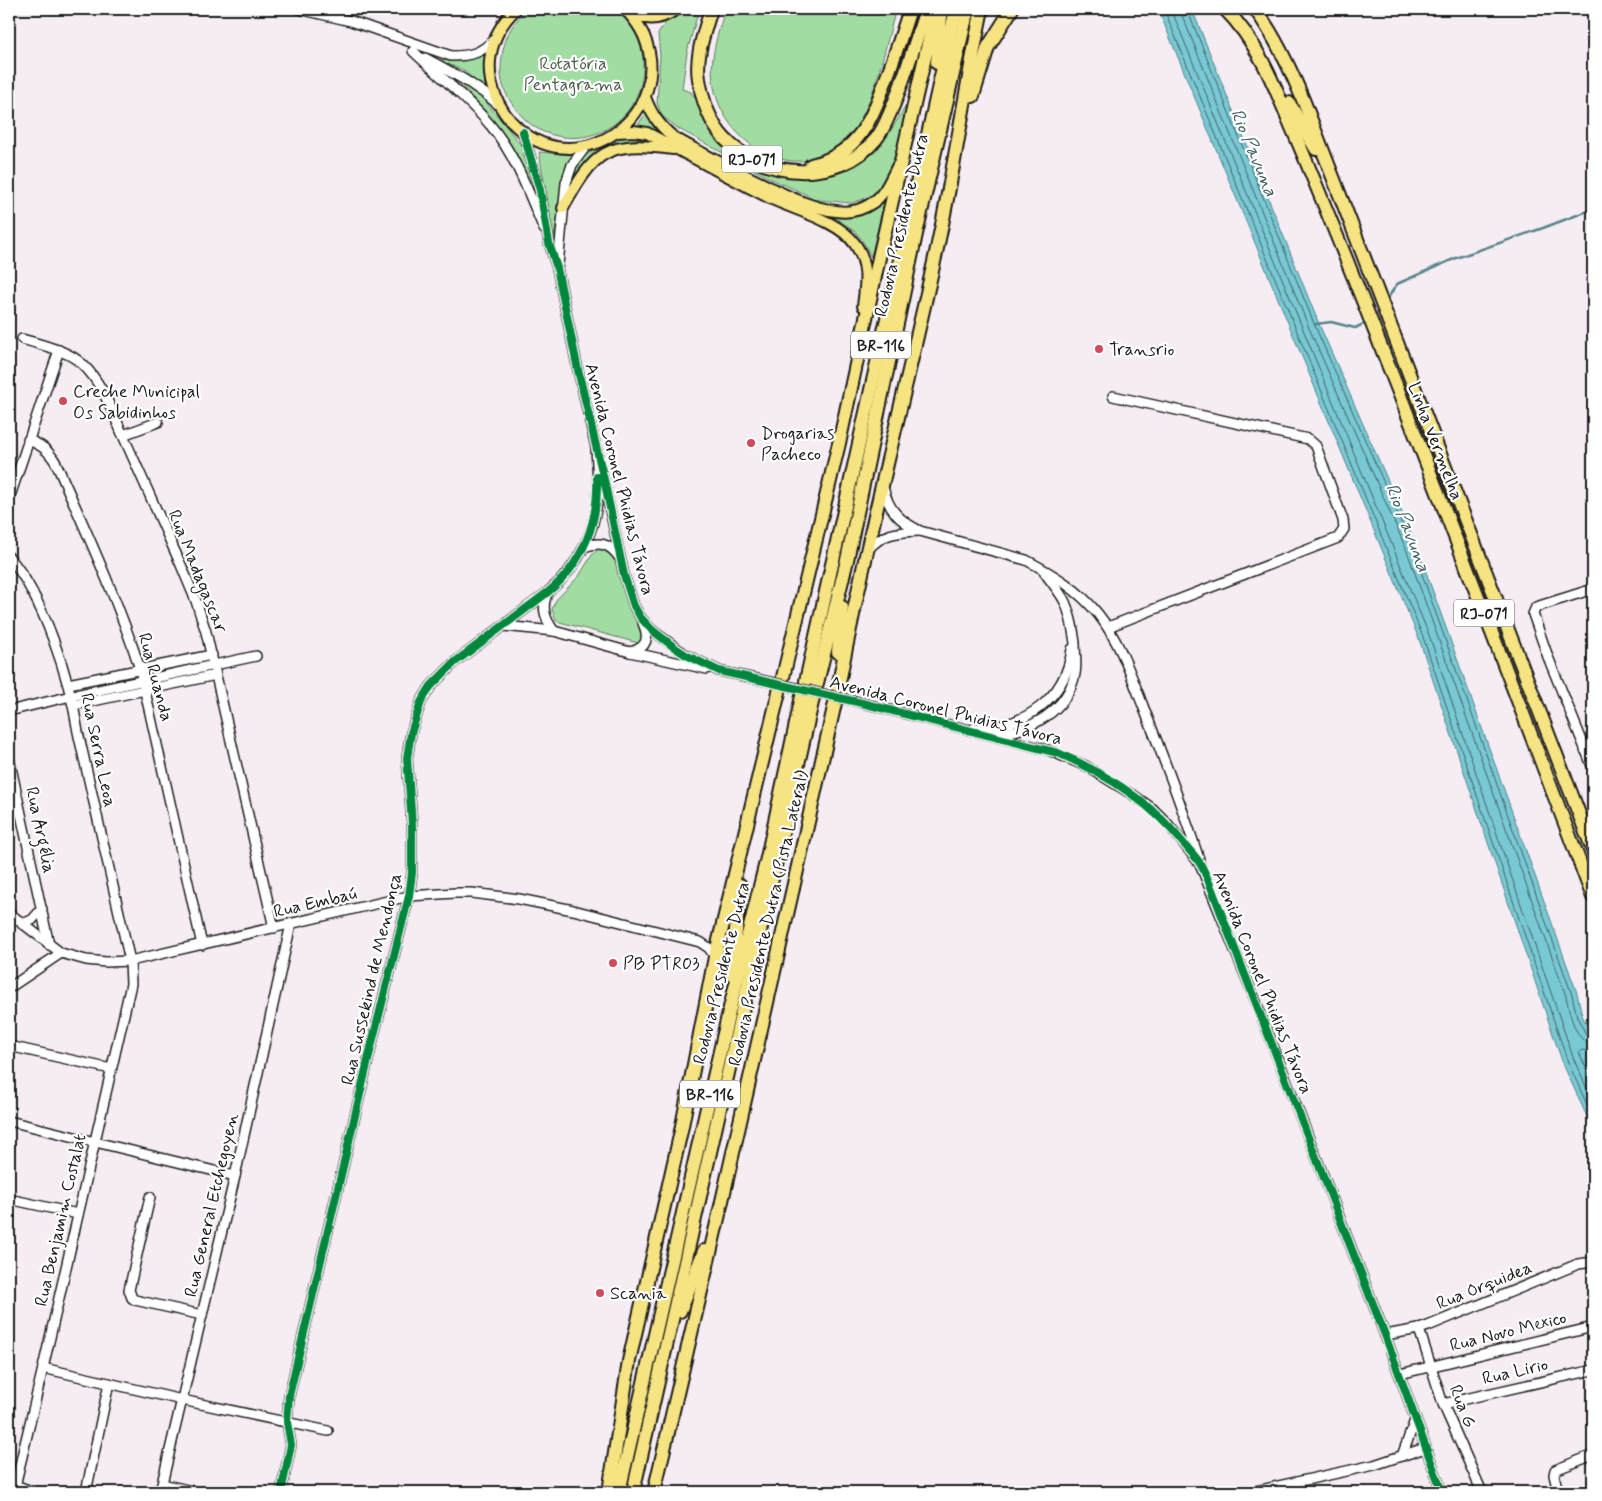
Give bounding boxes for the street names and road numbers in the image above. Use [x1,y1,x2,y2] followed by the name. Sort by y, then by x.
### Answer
[869,131,935,319] street label: Rodovia Presidente Dutra
[722,146,782,172] road number: RJ-071
[851,332,911,358] road number: BR-116
[579,361,660,598] street label: Avenida Coronel Phidias Távora
[1402,379,1469,504] street label: Linha Vermelha
[161,506,233,637] street label: Rua Madagascar
[1454,600,1514,626] road number: RJ-071
[132,630,178,724] street label: Rua Ruanda
[827,670,1064,751] street label: Avenida Coronel Phidias Távora
[74,691,122,809] street label: Rua Serra Leoa
[723,767,813,1069] street label: Rodovia Presidente Dutra (Pista Lateral)
[17,785,61,876] street label: Rua Argélia
[1206,867,1318,1097] street label: Avenida Coronel Phidias Távora
[336,871,408,1088] street label: Rua Sussekind de Mendonça
[688,879,754,1067] street label: Rodovia Presidente Dutra
[271,882,359,924] street label: Rua Embaú
[680,1080,740,1108] road number: BR-116
[179,1111,245,1300] street label: Rua General Etchegoyen
[29,1131,93,1309] street label: Rua Benjamim Costalat
[1433,1256,1536,1316] street label: Rua Orquidea
[1447,1306,1569,1358] street label: Rua Novo Mexico
[1480,1353,1550,1391] street label: Rua Lirio
[1443,1381,1482,1431] street label: Rua G

